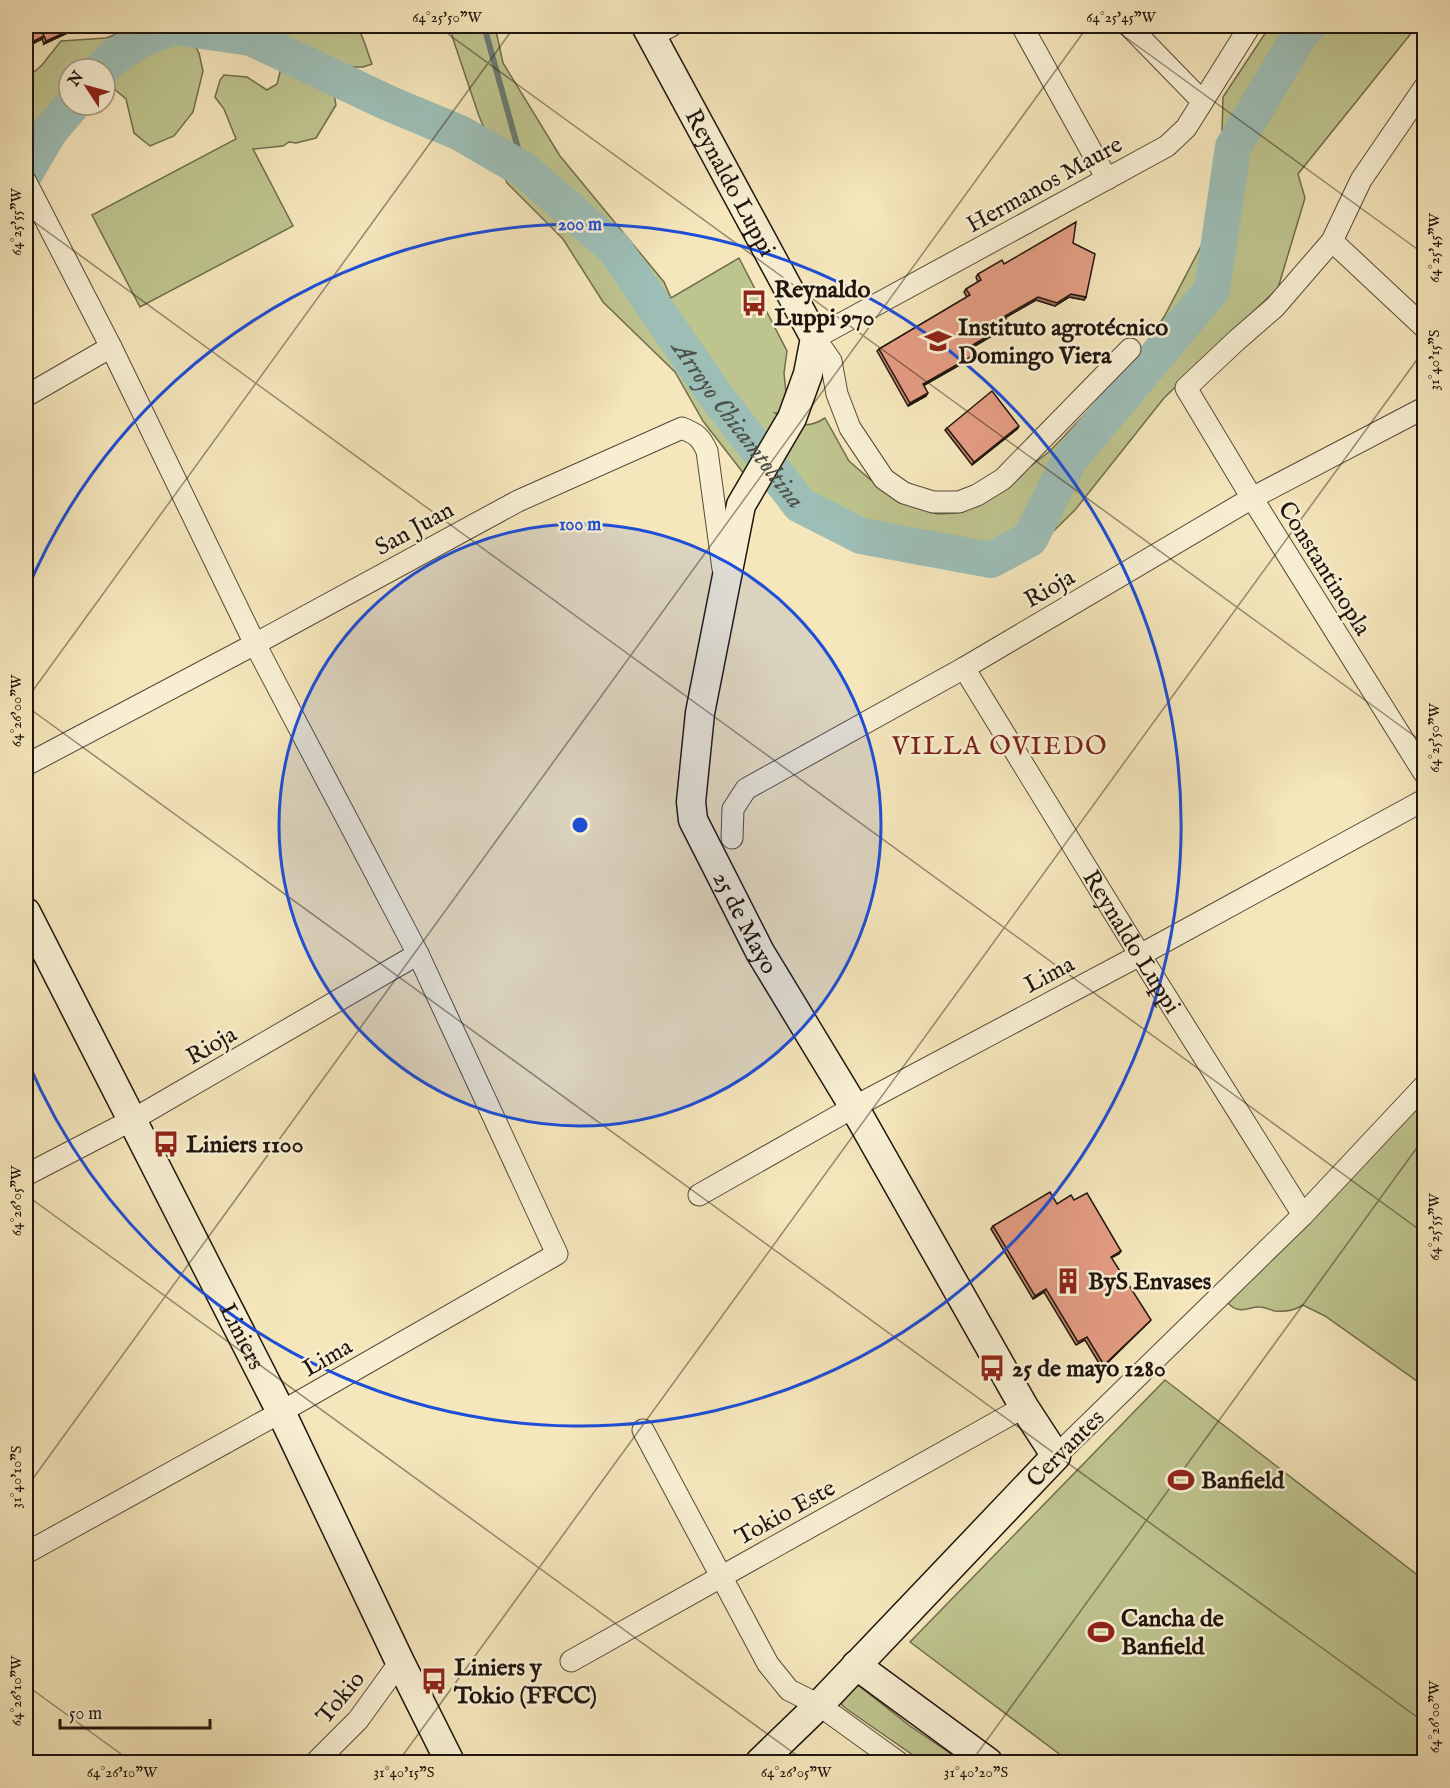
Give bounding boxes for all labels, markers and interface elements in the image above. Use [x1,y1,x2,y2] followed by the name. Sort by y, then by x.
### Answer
[412,8,482,27] text: 64°25'50"W
[1086,8,1156,27] text: 64°25'45"W
[57,57,117,117] north arrow
[64,68,89,92] text: N
[677,104,782,262] street label: Reynaldo Luppi
[961,130,1128,241] street label: Hermanos Maure
[7,187,26,256] text: 64°25'55"W
[1425,213,1444,283] text: 64°25'45"W
[558,214,602,237] text: 200 m
[774,275,875,334] place label: Reynaldo Luppi 970
[739,288,769,318] bus stop icon: Reynaldo Luppi 970
[958,313,1168,372] place label: Instituto agrotécnico Domingo Viera
[923,326,953,356] school or university icon: Instituto agrotécnico Domingo Viera
[1425,330,1444,390] text: 31°40'15"S
[663,332,812,516] water label: Arroyo Chicamtoltina
[370,495,460,564] street label: San Juan
[1270,496,1378,642] street label: Constantinopla
[559,514,601,537] text: 100 m
[1019,562,1081,616] street label: Rioja
[7,674,26,747] text: 64°26'00"W
[1425,703,1444,773] text: 64°25'50"W
[891,730,1108,763] district label: VILLA OVIEDO
[570,815,590,835] centre of rings
[1075,865,1187,1020] street label: Reynaldo Luppi
[705,867,784,980] street label: 25 de Mayo
[1019,949,1081,1001] street label: Lima
[181,1019,243,1073] street label: Rioja
[151,1129,181,1159] bus stop icon: Liniers 1100
[186,1130,303,1161] place label: Liniers 1100
[7,1165,26,1236] text: 64°26'05"W
[1425,1192,1444,1261] text: 64°25'55"W
[1053,1266,1083,1296] building icon: ByS Envases
[1088,1267,1212,1298] place label: ByS Envases
[211,1298,271,1375] street label: Liniers
[297,1331,359,1385] street label: Lima
[977,1353,1007,1383] bus stop icon: 25 de mayo 1280
[1012,1354,1166,1385] place label: 25 de mayo 1280
[1020,1403,1112,1495] street label: Cervantes
[7,1446,26,1508] text: 31°40'10"S
[1166,1465,1196,1495] sports icon: Banfield
[1201,1466,1286,1497] place label: Banfield
[730,1473,841,1553] street label: Tokio Este
[1121,1604,1224,1663] place label: Cancha de Banfield
[1086,1617,1116,1647] sports icon: Cancha de Banfield
[453,1653,597,1712] place label: Liniers y Tokio (FFCC)
[7,1655,26,1726] text: 64°26'10"W
[310,1665,372,1731] street label: Tokio
[419,1666,449,1696] bus stop icon: Liniers y Tokio (FFCC)
[1425,1680,1444,1753] text: 64°26'00"W
[60,1692,210,1730] scale bar
[69,1703,102,1726] text: 50 m
[87,1763,158,1782] text: 64°26'10"W
[374,1763,434,1782] text: 31°40'15"S
[761,1763,832,1782] text: 64°26'05"W
[944,1763,1008,1782] text: 31°40'20"S

